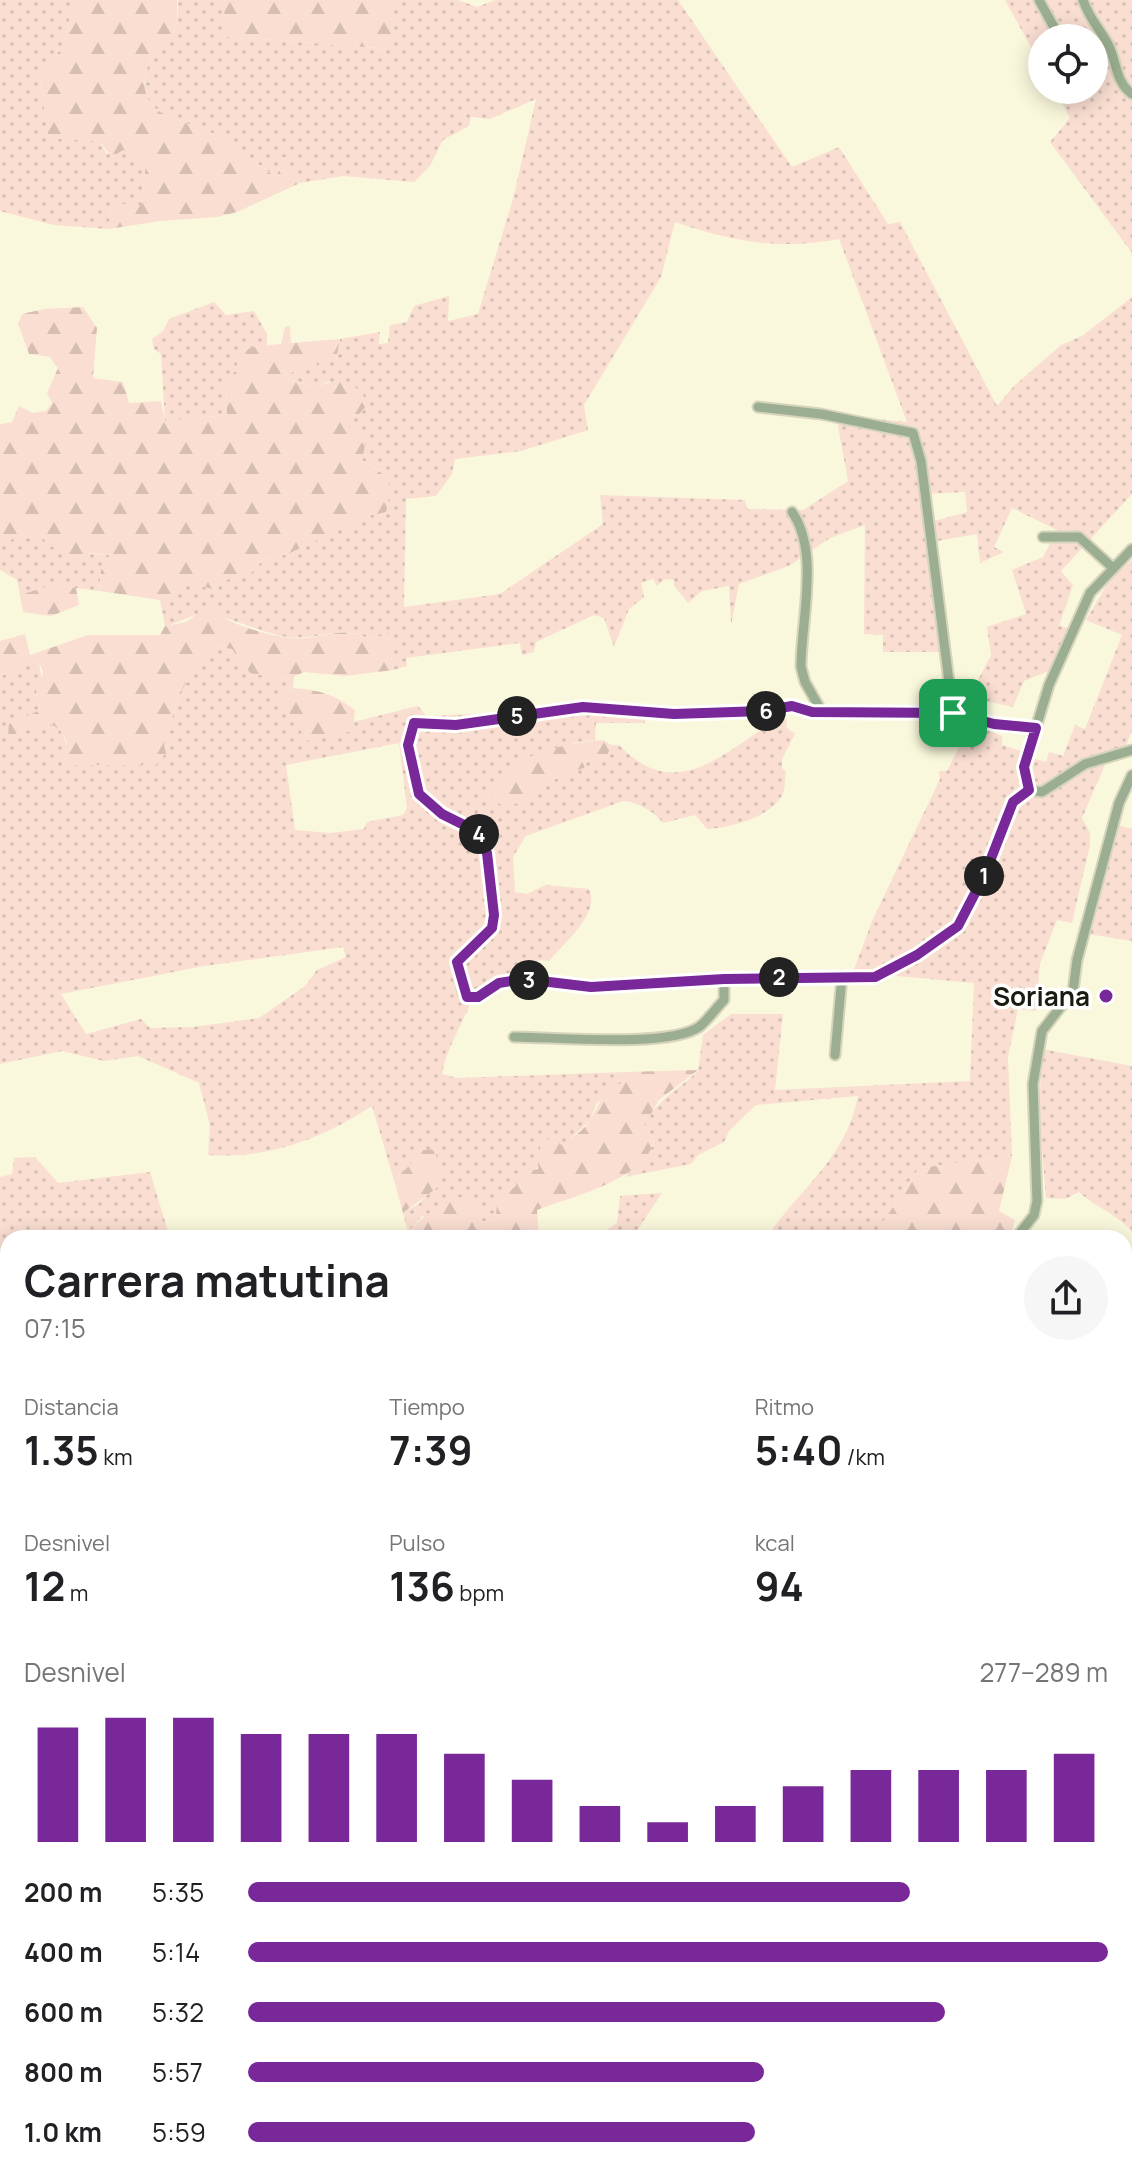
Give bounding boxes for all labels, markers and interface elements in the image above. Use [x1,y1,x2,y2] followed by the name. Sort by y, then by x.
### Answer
[1028,24,1108,104] map controls
[1028,24,1108,104] button: locate
[919,679,987,747] pin
[746,691,786,731] pin: 6
[931,691,975,735] icon: arrive
[497,696,537,736] pin: 5
[759,696,773,726] text: 6
[511,701,523,731] text: 5
[459,814,499,854] pin: 4
[472,819,486,849] text: 4
[964,856,1004,896] pin: 1
[979,861,989,891] text: 1
[759,957,799,997] pin: 2
[509,960,549,1000] pin: 3
[772,962,786,992] text: 2
[523,965,535,995] text: 3
[993,978,1090,1014] place label: Soriana
[1097,987,1115,1005] marker: Soriana
[24,1250,390,1310] text: Carrera matutina
[1024,1256,1108,1340] button: share
[24,1310,86,1346] text: 07:15
[24,1392,119,1422] text: Distancia
[389,1392,465,1422] text: Tiempo
[755,1392,814,1422] text: Ritmo
[24,1422,99,1477] text: 1.35
[389,1422,473,1477] text: 7:39
[755,1422,842,1477] text: 5:40
[99,1442,133,1472] text: km
[842,1442,885,1472] text: /km
[24,1528,110,1558] text: Desnivel
[389,1528,445,1558] text: Pulso
[755,1528,795,1558] text: kcal
[24,1558,65,1613] text: 12
[389,1558,455,1613] text: 136
[755,1558,804,1613] text: 94
[65,1578,88,1608] text: m
[455,1578,504,1608] text: bpm
[24,1654,126,1690] text: Desnivel
[979,1654,1108,1690] text: 277–289 m
[24,1874,102,1910] text: 200 m
[152,1874,204,1910] text: 5:35
[24,1934,103,1970] text: 400 m
[152,1934,200,1970] text: 5:14
[24,1994,103,2030] text: 600 m
[152,1994,204,2030] text: 5:32
[24,2054,103,2090] text: 800 m
[152,2054,203,2090] text: 5:57
[24,2114,102,2150] text: 1.0 km
[152,2114,206,2150] text: 5:59

